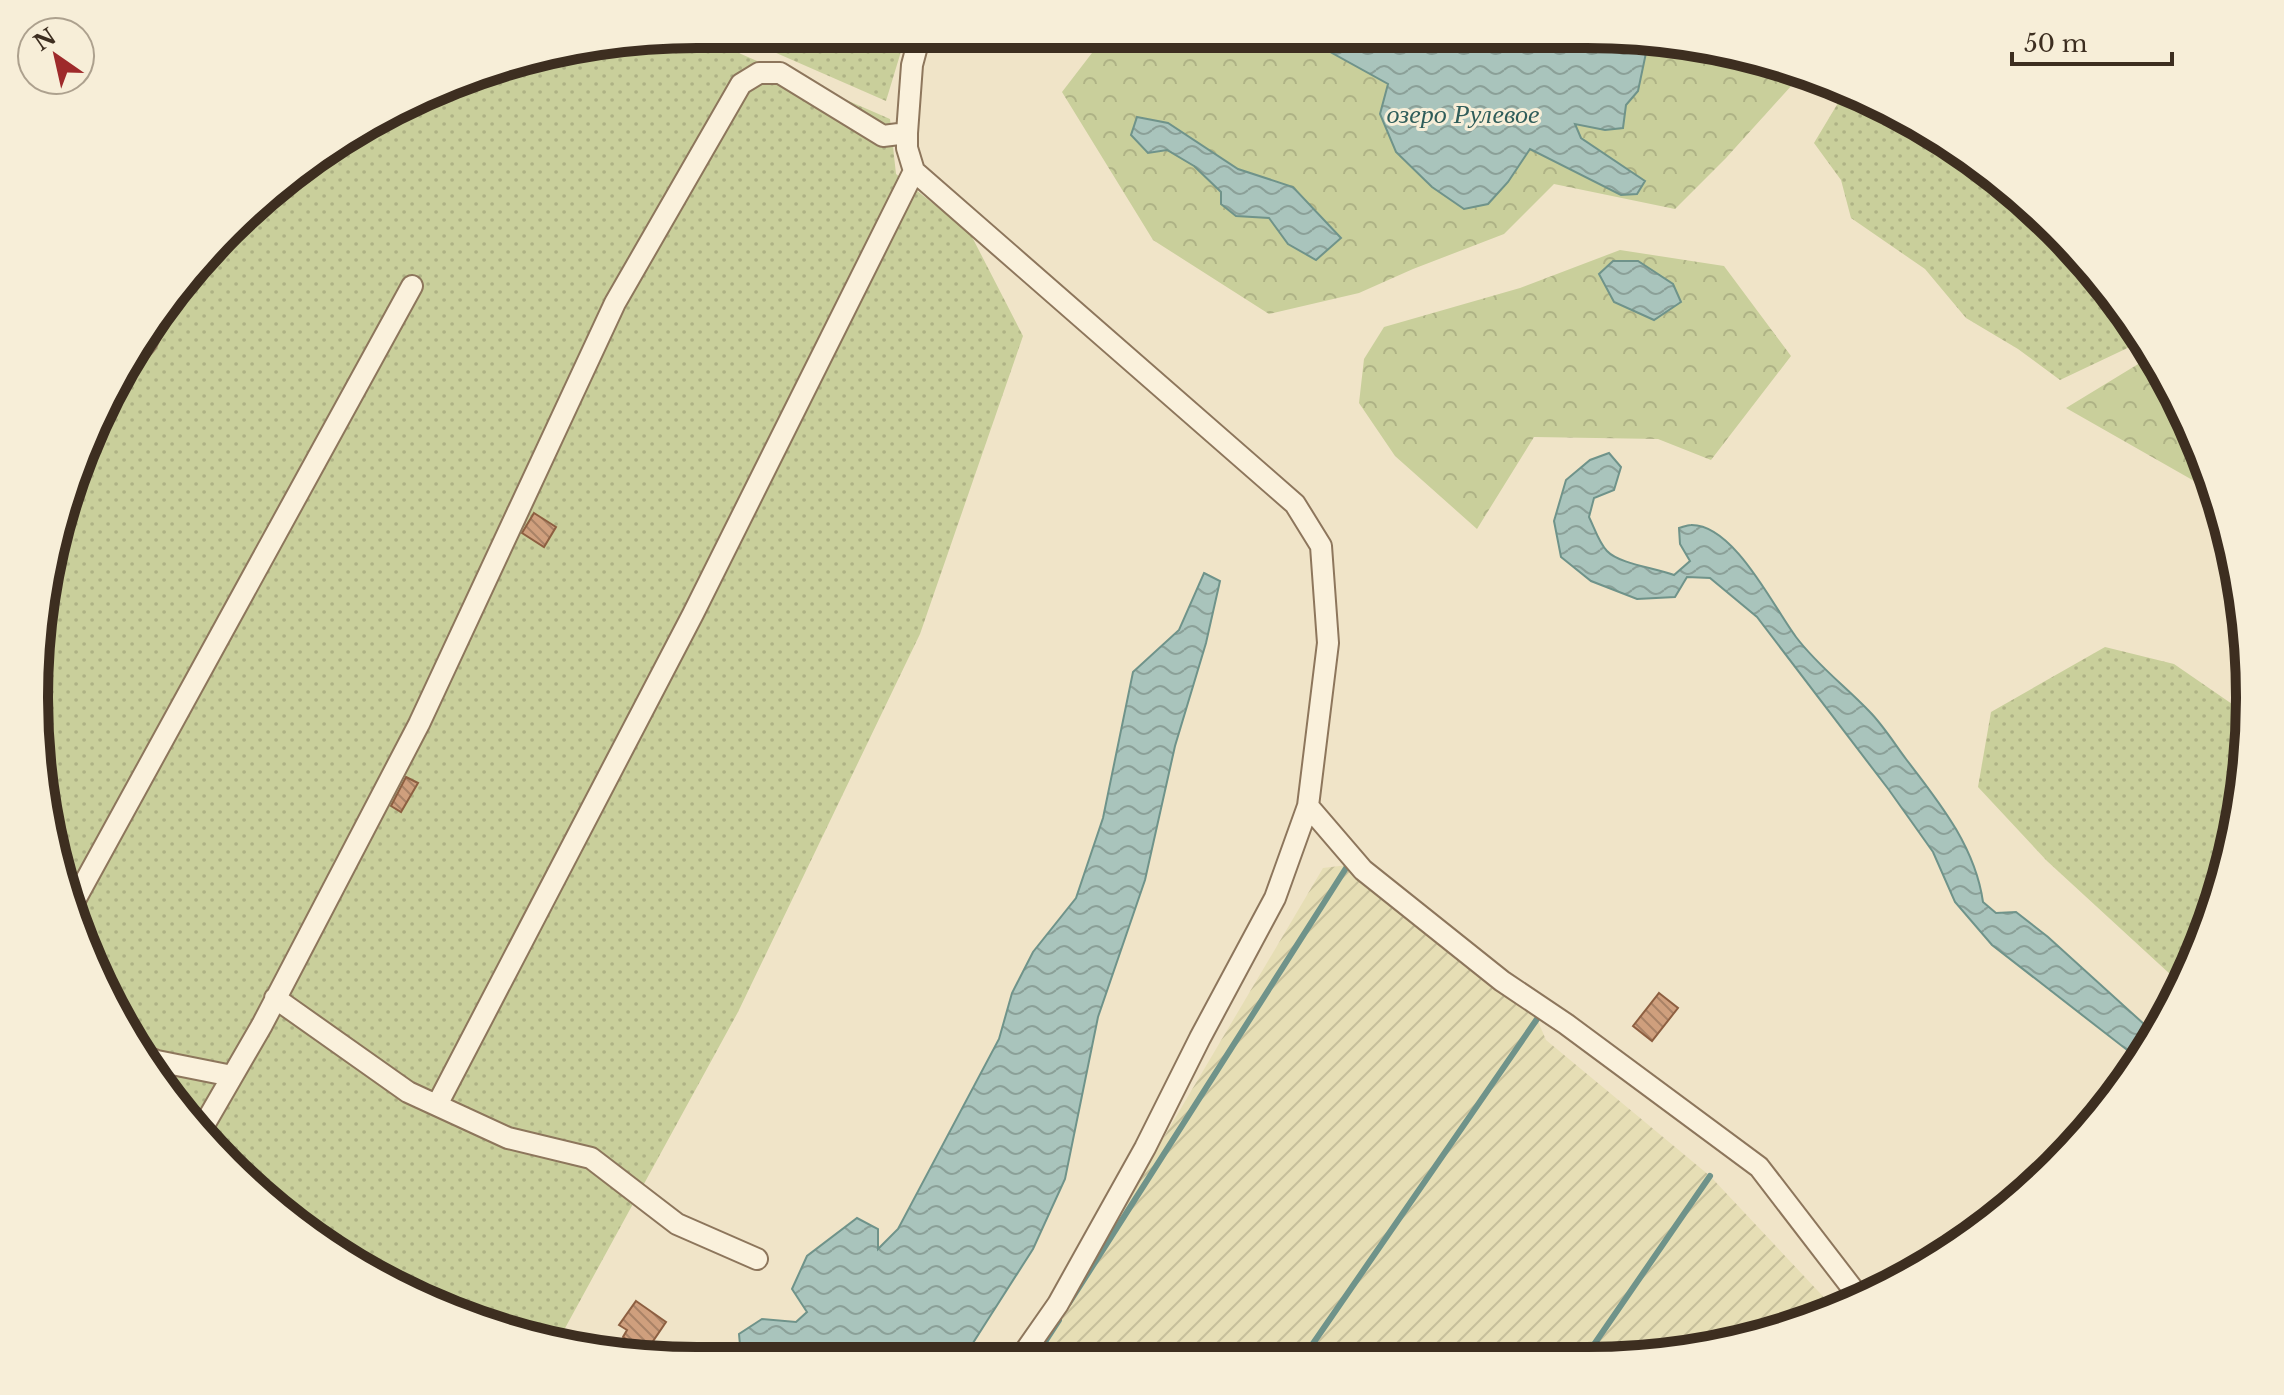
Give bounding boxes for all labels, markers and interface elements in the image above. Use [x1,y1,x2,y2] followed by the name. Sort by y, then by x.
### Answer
[16,16,96,96] north arrow
[2012,16,2172,66] scale bar
[29,23,61,57] text: N
[2024,29,2088,58] text: 50 m
[1386,98,1540,130] water label: озеро Рулевое

